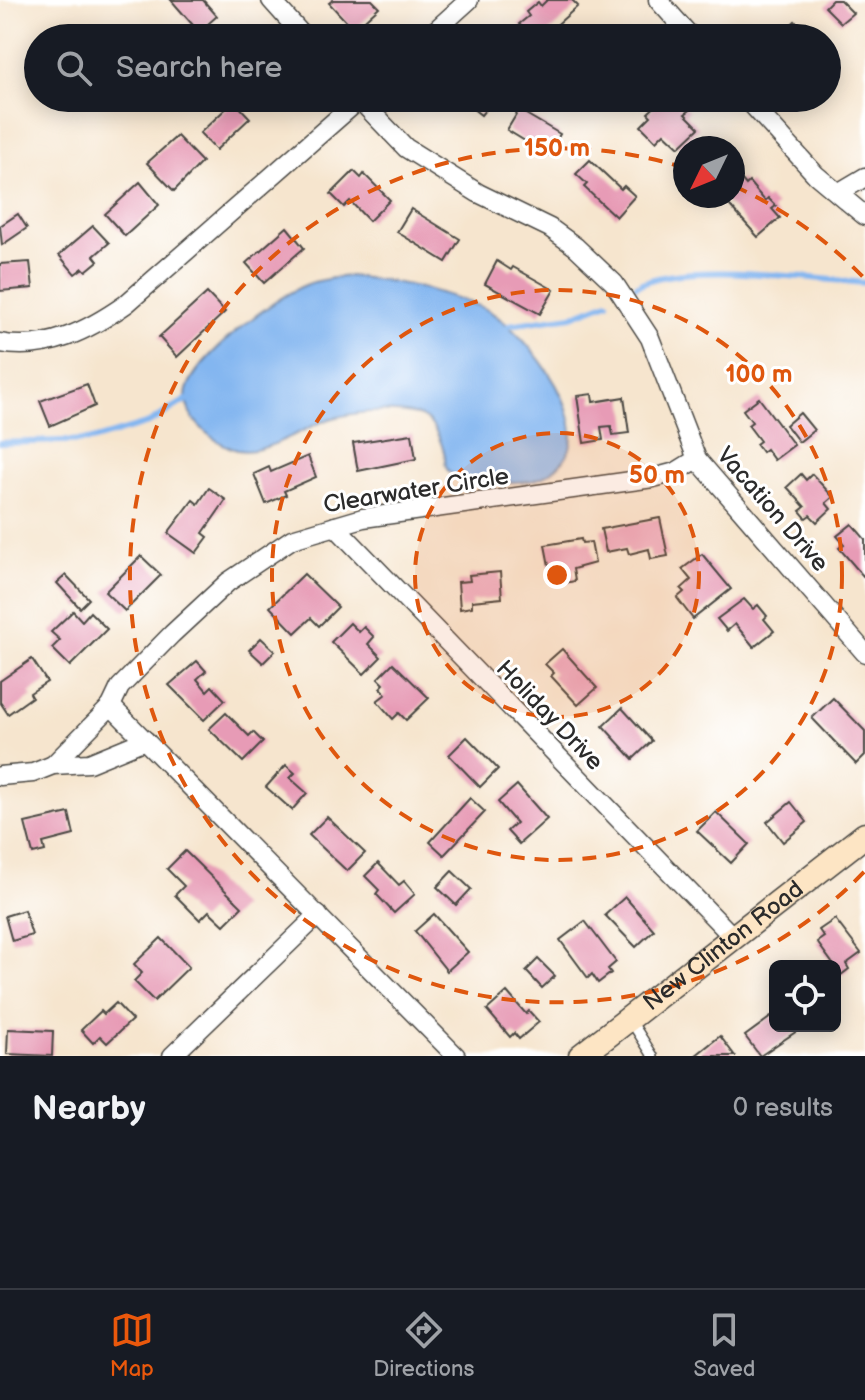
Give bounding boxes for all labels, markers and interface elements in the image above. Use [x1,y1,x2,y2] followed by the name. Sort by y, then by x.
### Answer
[24,24,841,112] search box
[52,46,96,90] icon: search
[116,50,282,86] text: Search here
[524,134,590,163] text: 150 m
[673,136,745,208] north arrow
[726,360,792,389] text: 100 m
[711,441,835,578] street label: Vacation Drive
[629,461,685,490] text: 50 m
[321,462,511,519] street label: Clearwater Circle
[543,561,571,589] centre of rings
[490,654,609,776] street label: Holiday Drive
[638,875,809,1017] street label: New Clinton Road
[769,960,841,1032] map controls
[769,960,841,1032] button: locate
[32,1088,146,1129] text: Nearby
[733,1093,833,1124] text: 0 results
[110,1308,154,1383] tab: Map
[373,1308,474,1383] tab: Directions
[694,1308,755,1383] tab: Saved

